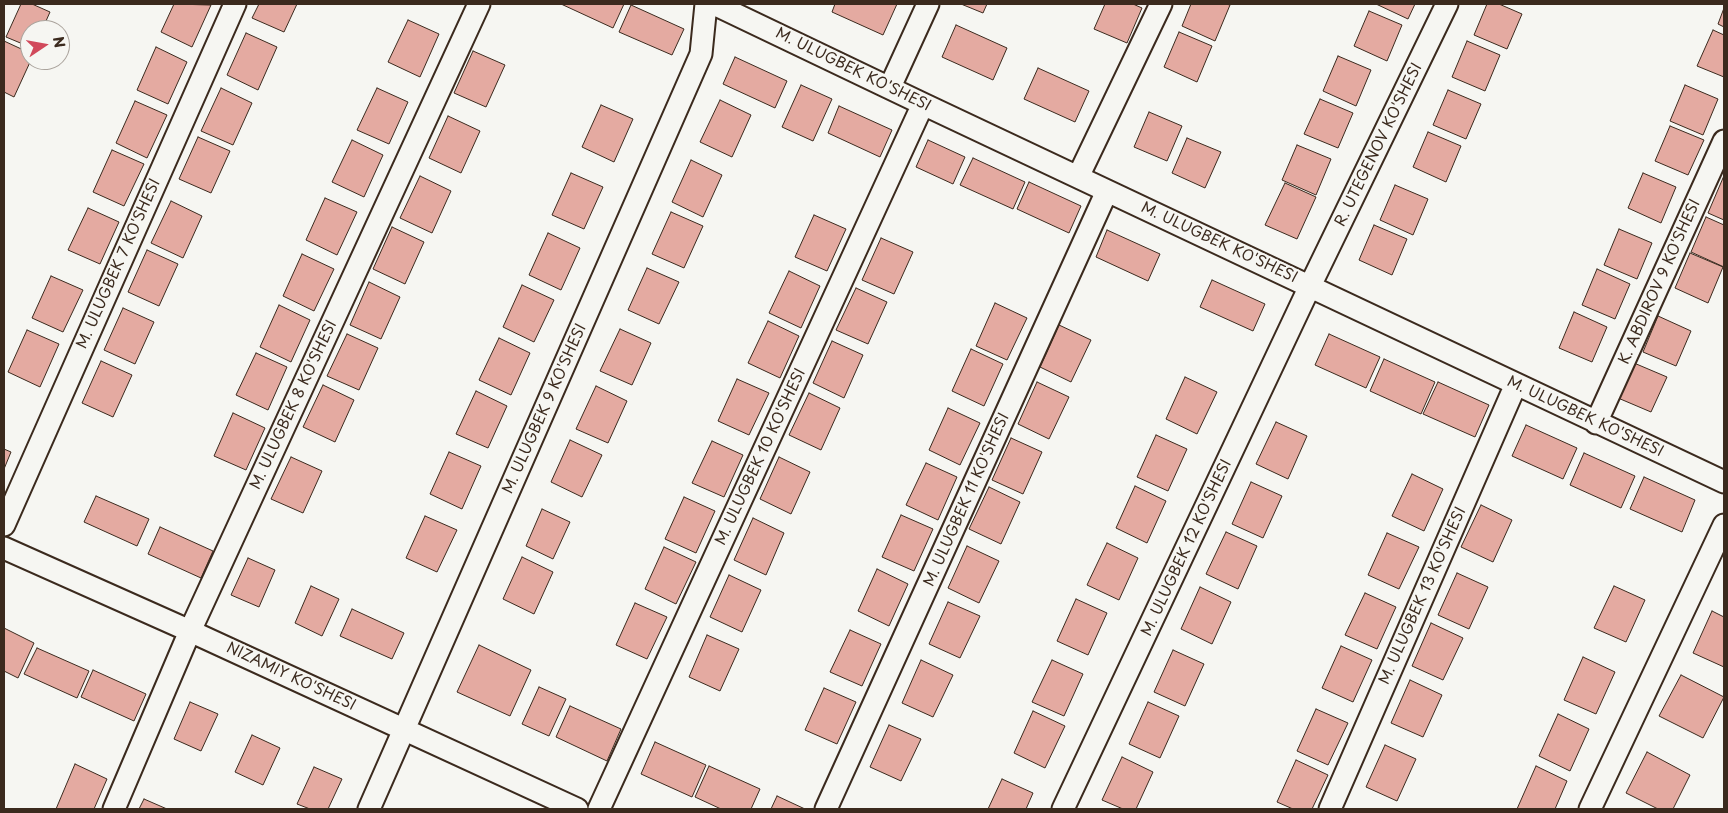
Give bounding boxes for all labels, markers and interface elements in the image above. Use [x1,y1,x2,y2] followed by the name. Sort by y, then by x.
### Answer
[20,20,70,70] north arrow
[772,25,934,115] street label: M. ULUGBEK KO'SHESI
[48,34,71,50] text: N
[1332,60,1426,230] street label: R. UTEGENOV KO'SHESI
[73,176,165,352] street label: M. ULUGBEK 7 KO'SHESI
[1615,197,1705,367] street label: K. ABDIROV 9 KO'SHESI
[1138,199,1300,287] street label: M. ULUGBEK KO'SHESI
[247,317,341,493] street label: M. ULUGBEK 8 KO'SHESI
[499,321,591,497] street label: M. ULUGBEK 9 KO'SHESI
[712,366,810,548] street label: M. ULUGBEK 10 KO'SHESI
[1504,373,1666,461] street label: M. ULUGBEK KO'SHESI
[921,410,1013,590] street label: M. ULUGBEK 11 KO'SHESI
[1138,457,1236,639] street label: M. ULUGBEK 12 KO'SHESI
[1376,505,1470,687] street label: M. ULUGBEK 13 KO'SHESI
[224,639,358,715] street label: NIZAMIY KO'SHESI

